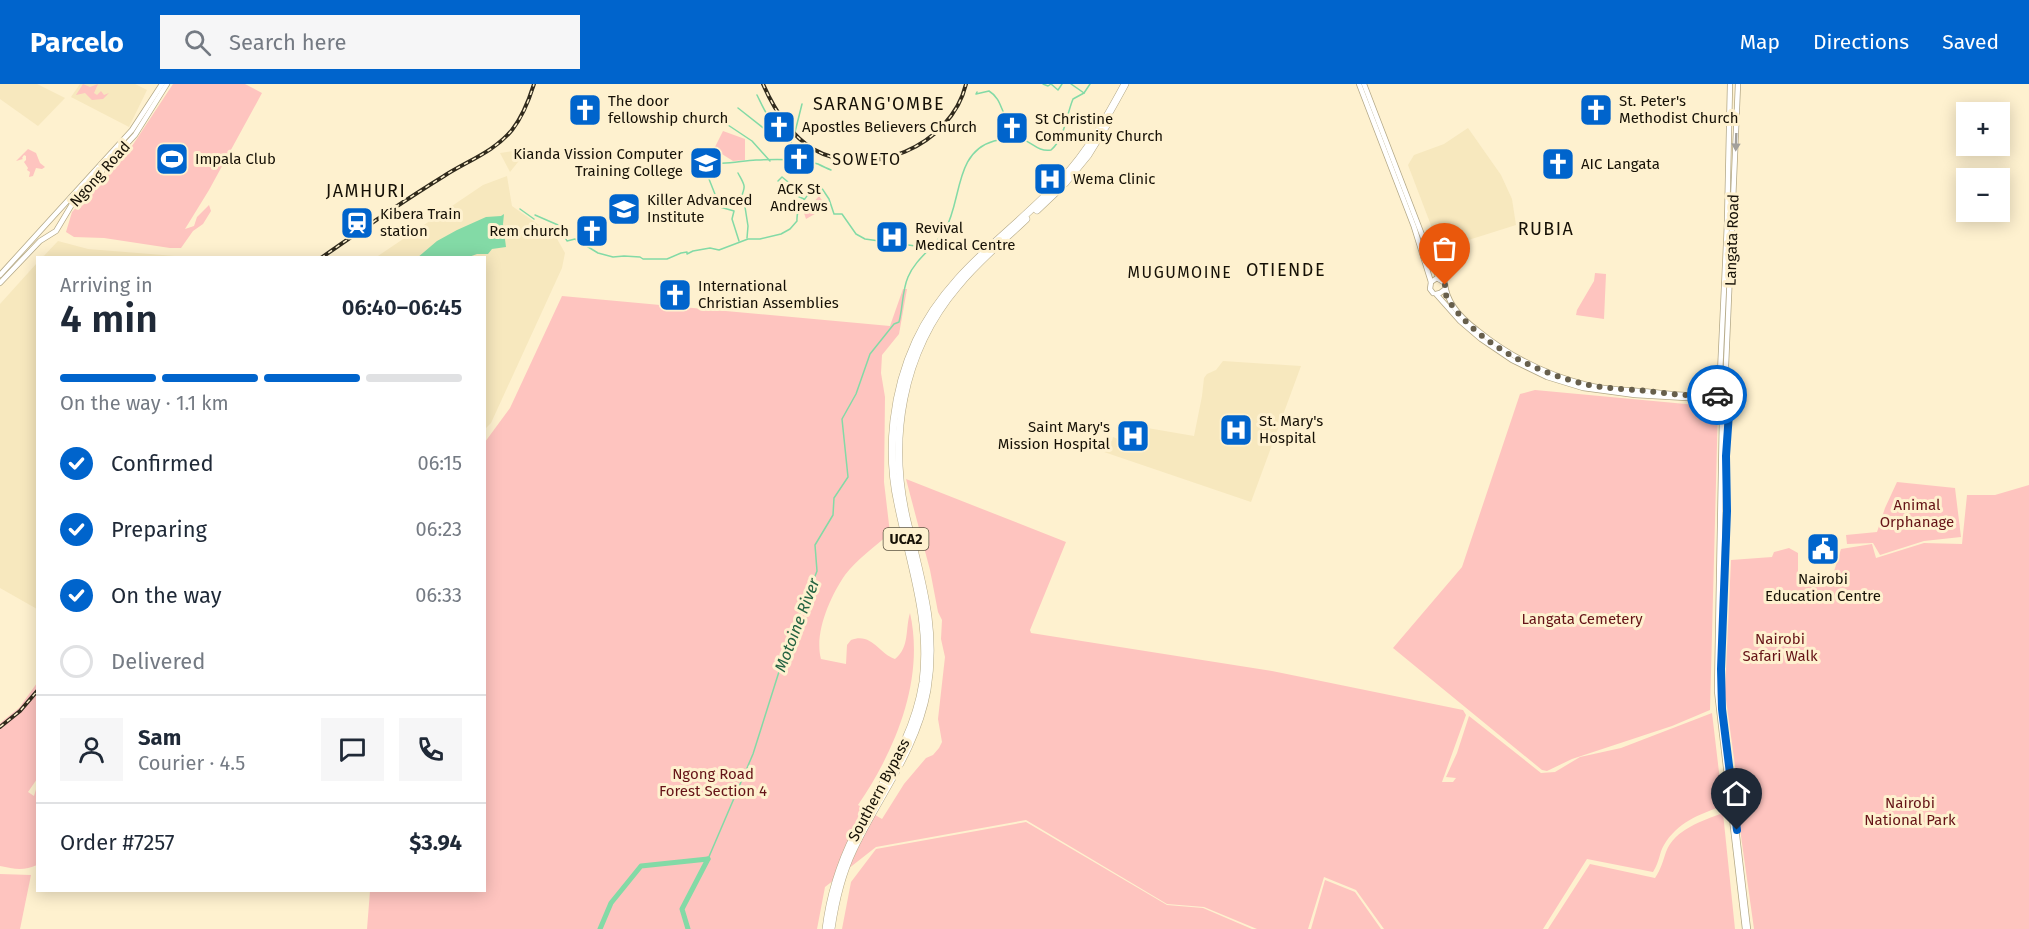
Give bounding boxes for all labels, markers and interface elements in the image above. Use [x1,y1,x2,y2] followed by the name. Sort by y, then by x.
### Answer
[160,15,580,69] search box
[30,26,124,59] text: Parcelo
[181,26,214,59] icon: search
[229,29,346,56] text: Search here
[1740,29,1780,55] text: Map
[1813,29,1909,55] text: Directions
[1942,29,1999,55] text: Saved
[567,92,603,128] church icon: The door fellowship church
[608,92,728,127] place label: The door fellowship church
[1578,92,1614,128] church icon: St. Peter's Methodist Church
[1619,92,1738,127] place label: St. Peter's Methodist Church
[813,93,945,115] district label: SARANG'OMBE
[1956,102,2010,222] map controls
[1956,102,2010,156] button: +
[761,109,797,145] church icon: Apostles Believers Church
[994,110,1030,146] church icon: St Christine Community Church
[1035,110,1163,145] place label: St Christine Community Church
[802,118,977,136] place label: Apostles Believers Church
[1731,133,1740,152] one-way arrow
[66,138,134,210] street label: Ngong Road
[154,141,190,177] sports icon: Impala Club
[781,141,817,177] church icon: ACK St Andrews
[513,145,683,180] place label: Kianda Vission Computer Training College
[688,145,724,181] school or university icon: Kianda Vission Computer Training College
[1540,146,1576,182] church icon: AIC Langata
[195,150,276,168] place label: Impala Club
[832,150,902,169] district label: SOWETO
[1581,155,1660,173] place label: AIC Langata
[1032,161,1068,197] hospital icon: Wema Clinic
[1956,168,2010,222] button: −
[1073,170,1155,188] place label: Wema Clinic
[326,180,406,202] district label: JAMHURI
[770,180,828,215] place label: ACK St Andrews
[606,191,642,227] school or university icon: Killer Advanced Institute
[647,191,752,226] place label: Killer Advanced Institute
[1721,194,1743,286] street label: Langata Road
[339,205,375,241] station icon: Kibera Train station
[380,205,461,240] place label: Kibera Train station
[574,213,610,249] church icon: Rem church
[1518,218,1574,240] district label: RUBIA
[874,219,910,255] hospital icon: Revival Medical Centre
[915,219,1015,254] place label: Revival Medical Centre
[489,222,569,240] place label: Rem church
[1419,223,1470,285] pin
[1428,232,1461,265] icon: bag
[1246,259,1326,281] district label: OTIENDE
[1128,263,1232,282] district label: MUGUMOINE
[60,273,153,297] text: Arriving in
[657,277,693,313] church icon: International Christian Assemblies
[698,277,839,312] place label: International Christian Assemblies
[342,294,462,321] text: 06:40–06:45
[60,296,158,342] text: 4 min
[1687,365,1747,425] courier
[1701,379,1734,412] icon: car
[60,391,229,415] text: On the way · 1.1 km
[1218,412,1254,448] hospital icon: St. Mary's Hospital
[1259,412,1323,447] place label: St. Mary's Hospital
[998,418,1111,453] place label: Saint Mary's Mission Hospital
[1115,418,1151,454] hospital icon: Saint Mary's Mission Hospital
[60,447,93,480] icon: check
[111,450,214,477] text: Confirmed
[418,451,462,475] text: 06:15
[1880,496,1954,531] park label: Animal Orphanage
[60,513,93,546] icon: check
[111,516,207,543] text: Preparing
[416,517,462,541] text: 06:23
[884,528,928,550] road number: UCA2
[1805,531,1841,567] public building icon: Nairobi Education Centre
[1765,570,1881,605] place label: Nairobi Education Centre
[770,575,824,674] water label: Motoine River
[60,579,93,612] icon: check
[111,582,222,609] text: On the way
[415,583,462,607] text: 06:33
[1521,610,1643,628] park label: Langata Cemetery
[1742,630,1818,665] park label: Nairobi Safari Walk
[111,648,206,675] text: Delivered
[60,718,123,781] button: person
[321,718,384,781] button: chat
[399,718,462,781] button: phone
[138,724,181,751] text: Sam
[844,736,914,844] street label: Southern Bypass
[138,751,245,775] text: Courier · 4.5
[659,765,767,800] park label: Ngong Road Forest Section 4
[1711,768,1762,830] pin
[1720,777,1753,810] icon: home
[1864,794,1956,829] park label: Nairobi National Park
[60,829,175,856] text: Order #7257
[409,829,462,856] text: $3.94

